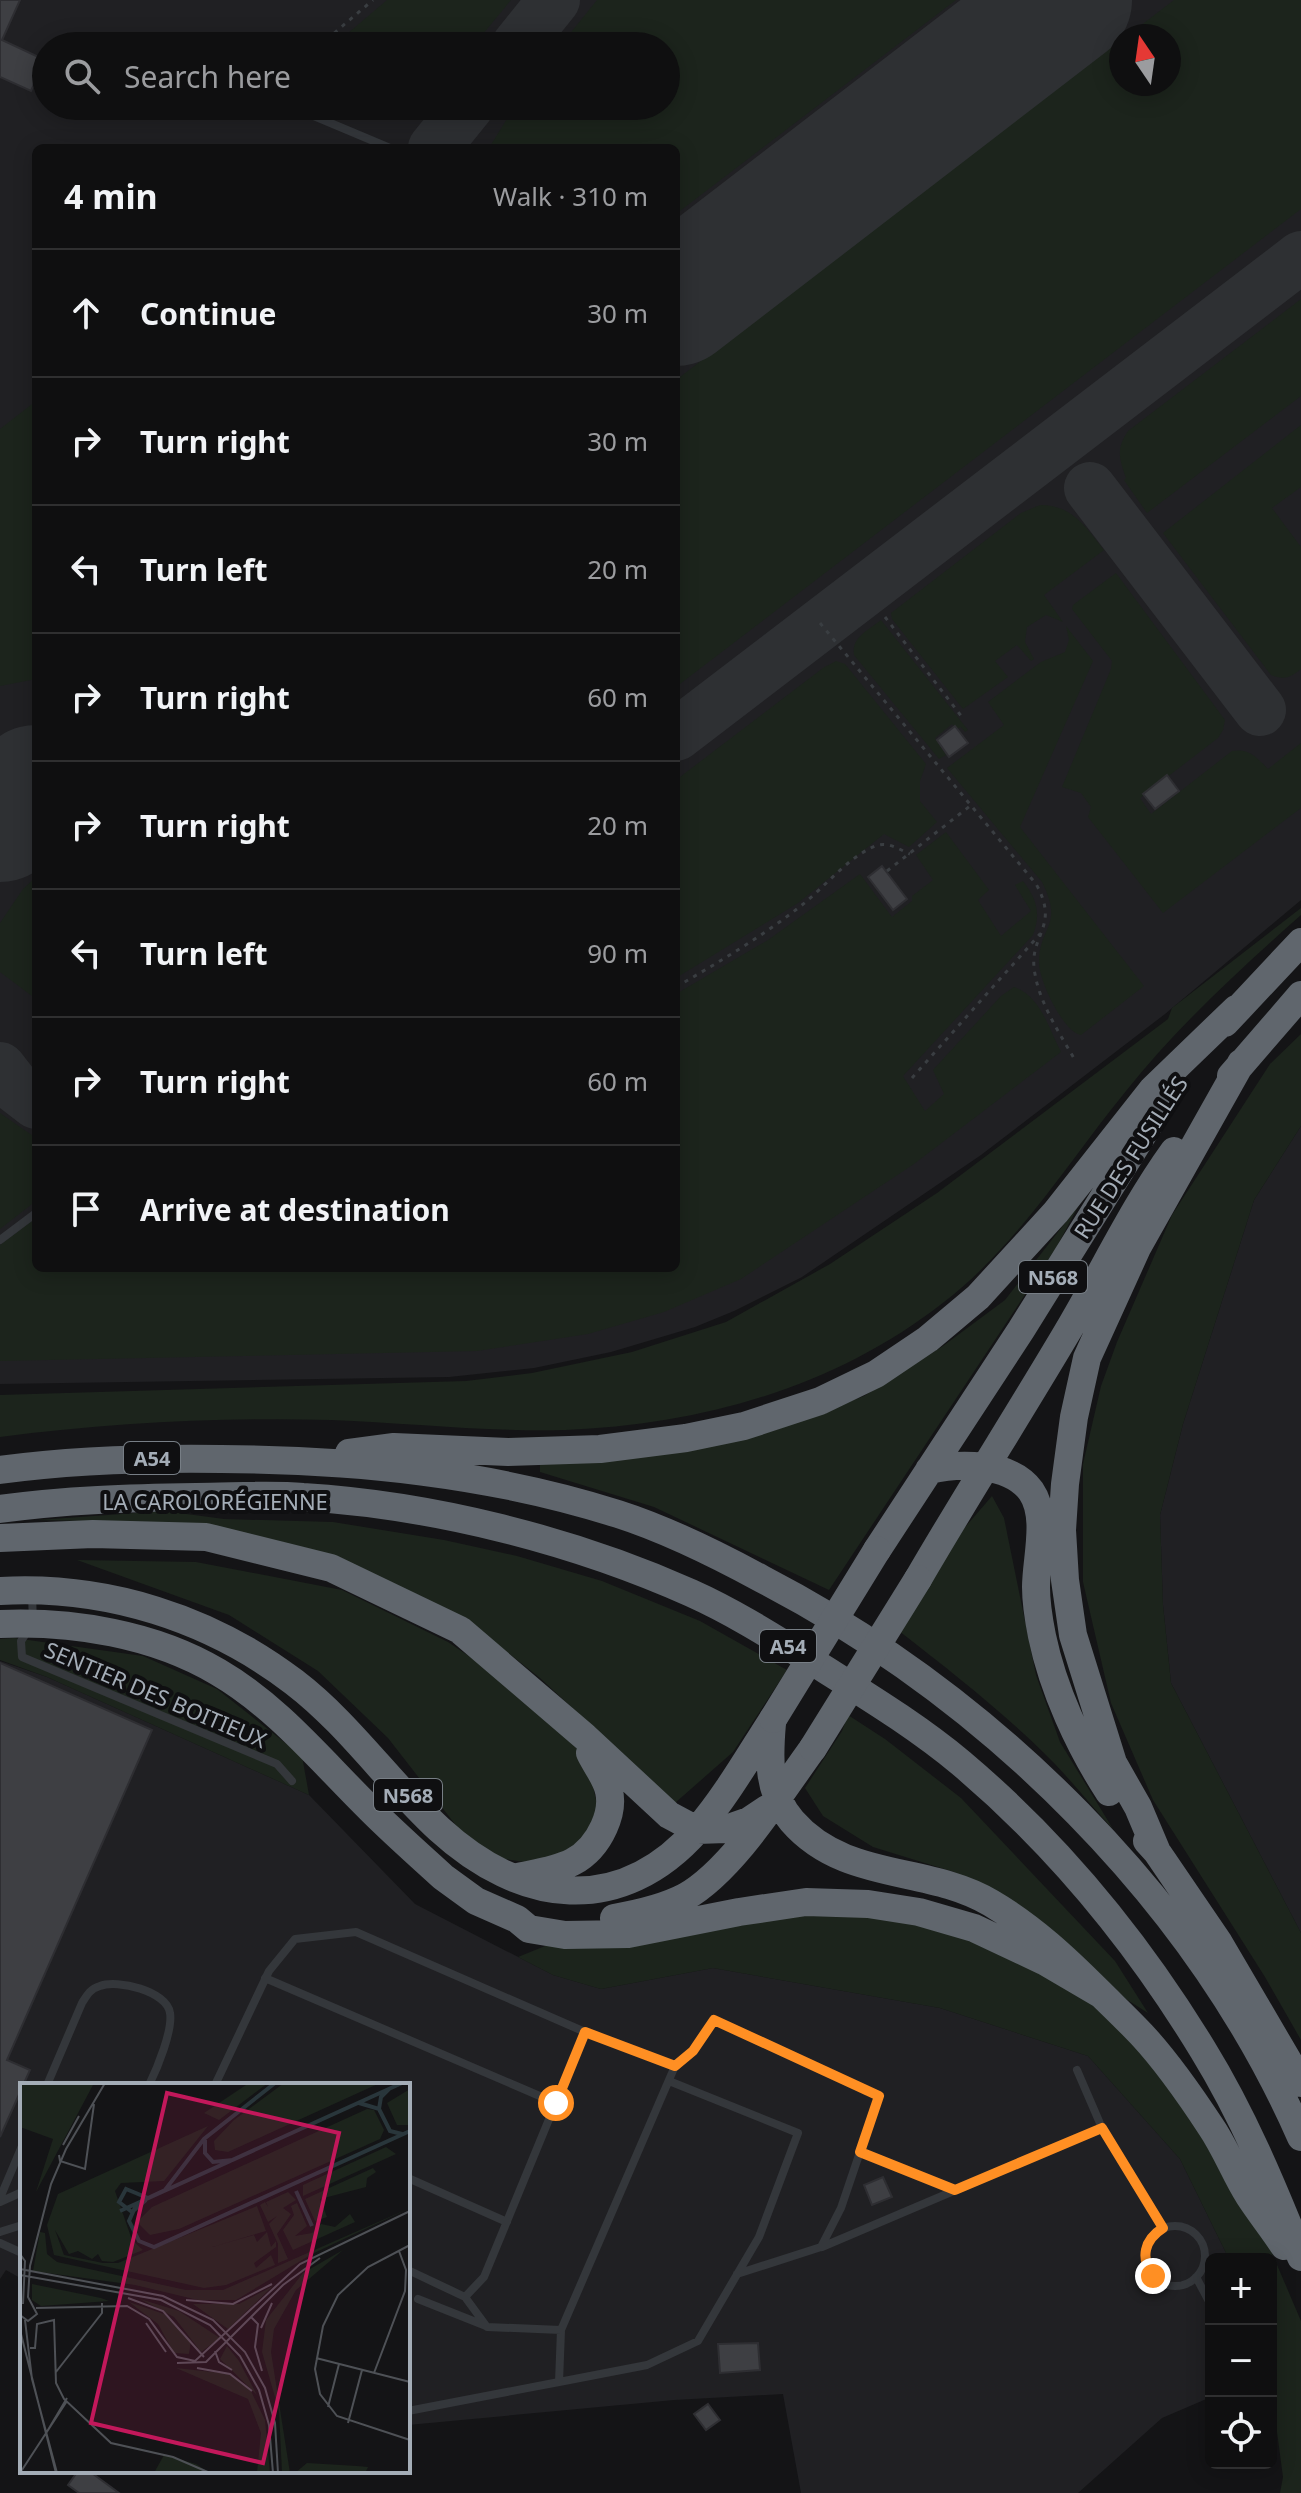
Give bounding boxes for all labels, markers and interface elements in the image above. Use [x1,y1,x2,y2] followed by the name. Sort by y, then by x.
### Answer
[1109,24,1181,96] north arrow
[32,32,680,120] search box
[60,54,104,98] icon: search
[124,56,291,97] text: Search here
[64,173,158,219] text: 4 min
[493,178,648,214] text: Walk · 310 m
[64,291,108,335] icon: ahead
[140,293,276,334] text: Continue
[587,295,648,331] text: 30 m
[64,419,108,463] icon: right
[140,421,290,462] text: Turn right
[587,423,648,459] text: 30 m
[64,547,108,591] icon: left
[140,549,268,590] text: Turn left
[587,551,648,587] text: 20 m
[64,675,108,719] icon: right
[140,677,290,718] text: Turn right
[587,679,648,715] text: 60 m
[64,803,108,847] icon: right
[140,805,290,846] text: Turn right
[587,807,648,843] text: 20 m
[64,931,108,975] icon: left
[140,933,268,974] text: Turn left
[587,935,648,971] text: 90 m
[64,1059,108,1103] icon: right
[140,1061,290,1102] text: Turn right
[587,1063,648,1099] text: 60 m
[1066,1070,1194,1244] street label: RUE DES FUSILLÉS
[64,1187,108,1231] icon: arrive
[140,1189,450,1230] text: Arrive at destination
[1019,1261,1087,1293] road number: N568
[124,1442,180,1474] road number: A54
[102,1486,328,1516] street label: LA CAROLORÉGIENNE
[760,1630,816,1662] road number: A54
[40,1634,272,1754] street label: SENTIER DES BOITIEUX
[374,1779,442,1811] road number: N568
[20,2083,410,2473] inset map
[538,2085,574,2121] route start
[1205,2253,1277,2469] map controls
[1205,2253,1277,2325] button: +
[1135,2258,1171,2294] route end
[1205,2325,1277,2397] button: −
[1205,2397,1277,2469] button: locate

